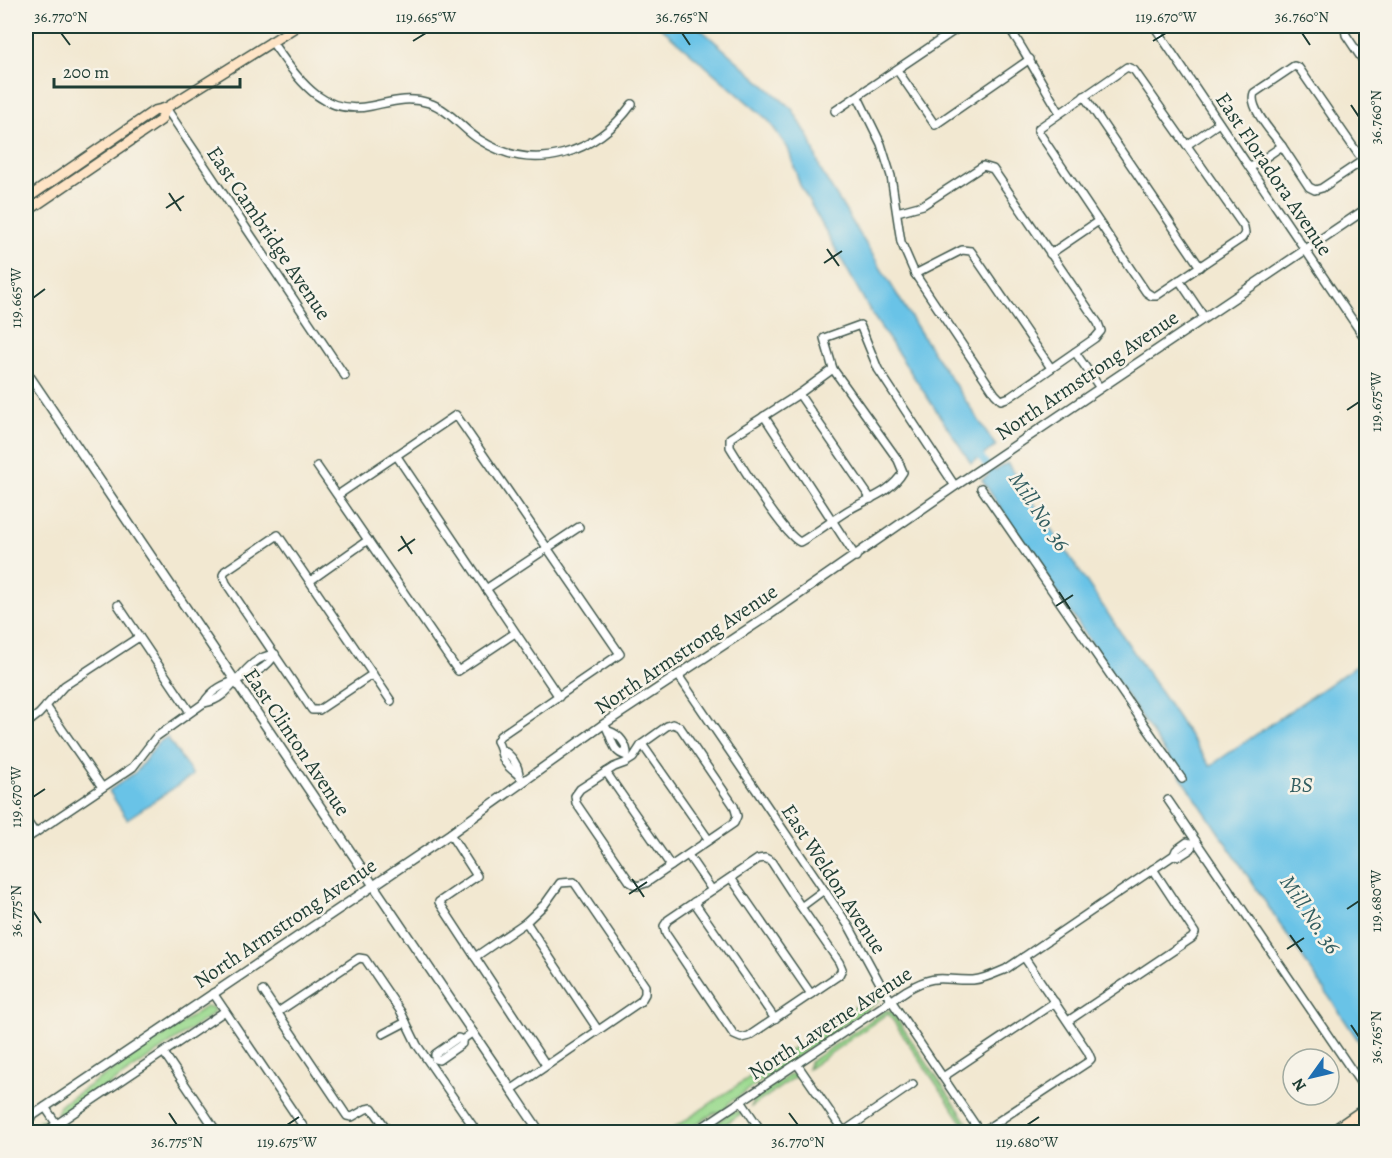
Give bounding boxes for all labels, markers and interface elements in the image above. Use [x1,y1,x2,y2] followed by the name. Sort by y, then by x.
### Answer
[34,7,88,27] text: 36.770°N
[396,7,456,27] text: 119.665°W
[656,7,709,27] text: 36.765°N
[1135,7,1197,27] text: 119.670°W
[1275,7,1329,27] text: 36.760°N
[54,51,240,89] scale bar
[63,60,109,84] text: 200 m
[1209,87,1339,261] street label: East Floradora Avenue
[1366,90,1386,144] text: 36.760°N
[200,141,338,325] street label: East Cambridge Avenue
[6,268,26,328] text: 119.665°W
[990,303,1184,447] street label: North Armstrong Avenue
[1366,372,1386,432] text: 119.675°W
[1002,466,1077,557] water label: Mill No. 36
[589,577,783,721] street label: North Armstrong Avenue
[237,663,357,821] street label: East Clinton Avenue
[6,766,26,828] text: 119.670°W
[1289,770,1313,800] water label: BS
[775,799,893,959] street label: East Weldon Avenue
[188,851,382,995] street label: North Armstrong Avenue
[1273,869,1348,960] water label: Mill No. 36
[1366,870,1386,932] text: 119.680°W
[6,885,26,937] text: 36.775°N
[743,960,917,1086] street label: North Laverne Avenue
[1366,1010,1386,1063] text: 36.765°N
[1281,1047,1341,1107] north arrow
[1287,1074,1312,1096] text: N
[151,1132,203,1152] text: 36.775°N
[257,1132,317,1152] text: 119.675°W
[771,1132,825,1152] text: 36.770°N
[996,1132,1058,1152] text: 119.680°W

